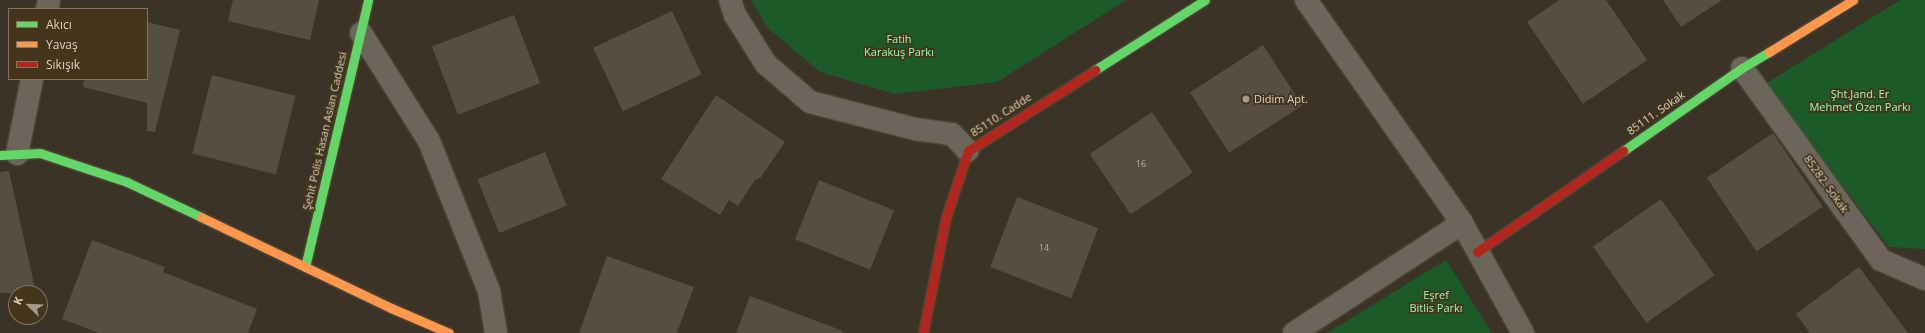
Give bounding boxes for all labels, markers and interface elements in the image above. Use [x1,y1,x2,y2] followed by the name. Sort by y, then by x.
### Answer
[8,8,148,80] legend
[46,16,72,33] text: Akıcı
[864,33,934,59] park label: Fatih Karakuş Parkı
[46,36,78,53] text: Yavaş
[300,51,350,211] street label: Şehit Polis Hasan Aslan Caddesi
[46,56,80,73] text: Sıkışık
[1625,88,1687,138] street label: 85111. Sokak
[1809,88,1911,114] park label: Şht.Jand. Er Mehmet Özen Parkı
[968,90,1034,140] street label: 85110. Cadde
[1254,92,1308,106] place label: Didim Apt.
[1241,94,1251,104] marker: Didim Apt.
[1801,153,1851,215] street label: 85282. Sokak
[1136,159,1146,169] house number: 16
[1039,243,1049,253] house number: 14
[8,285,48,325] north arrow
[1409,289,1463,315] park label: Eşref Bitlis Parkı
[9,294,26,307] text: K

